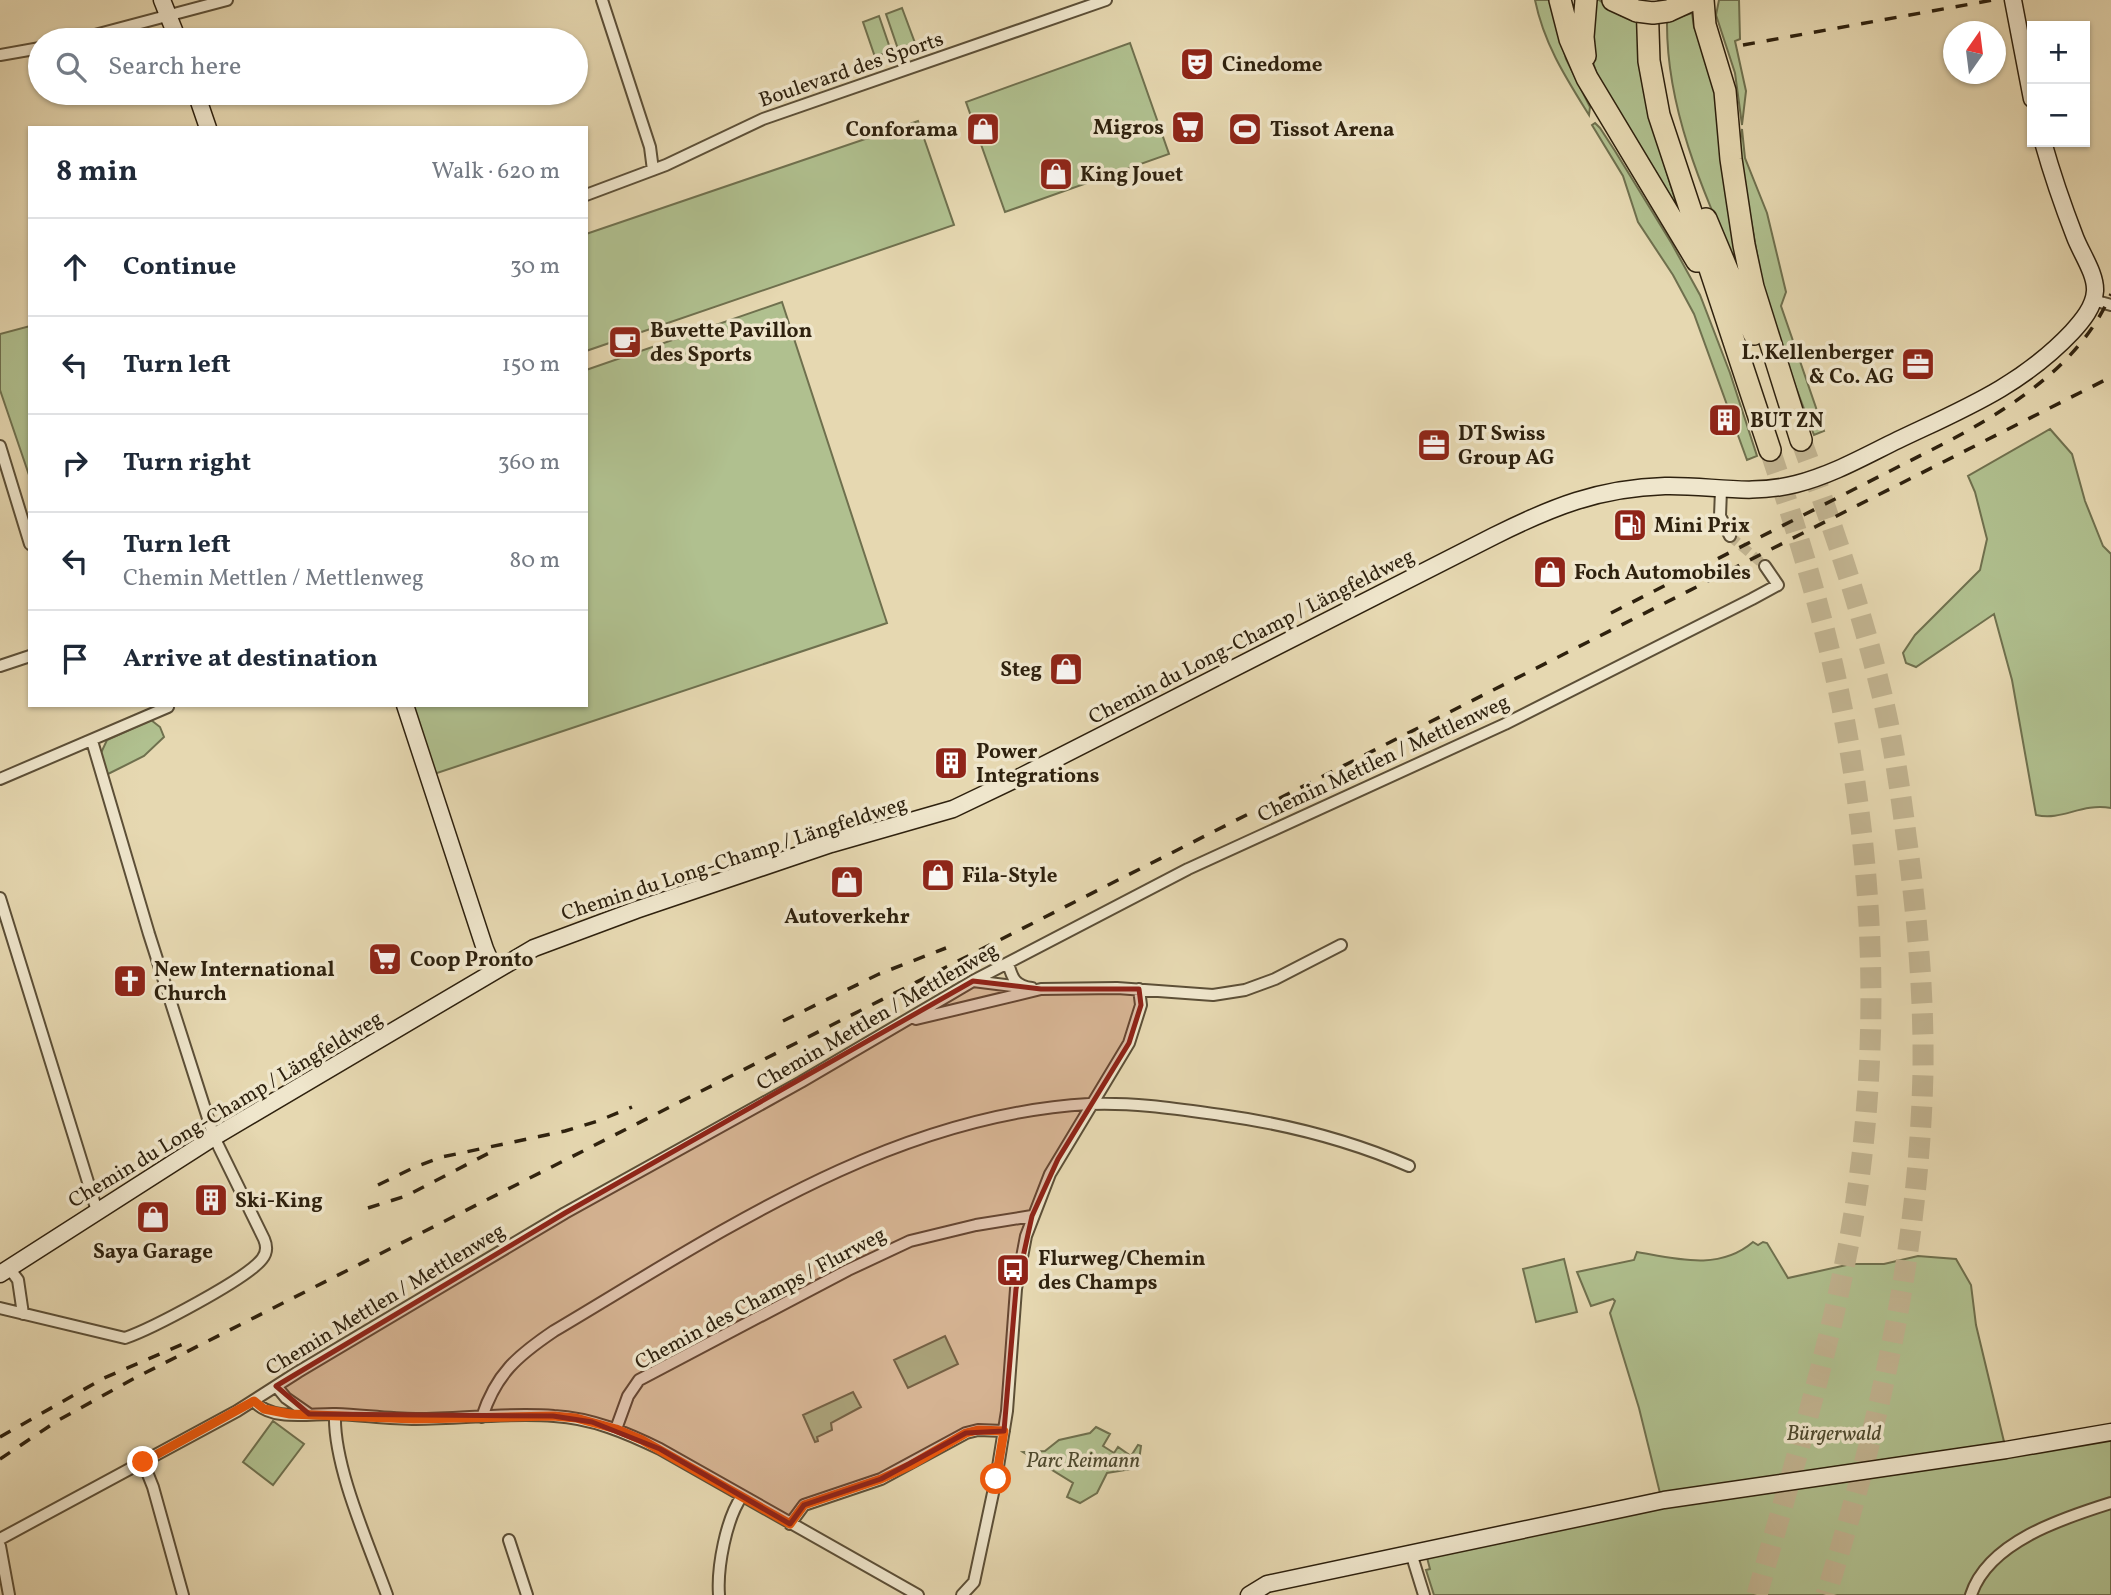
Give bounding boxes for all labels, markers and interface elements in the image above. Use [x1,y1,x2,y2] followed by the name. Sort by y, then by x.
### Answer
[1943,21,2006,84] north arrow
[2027,21,2090,147] map controls
[2027,21,2090,84] button: +
[755,25,948,116] street label: Boulevard des Sports
[28,28,588,105] search box
[1178,45,1216,83] theatre icon: Cinedome
[52,48,90,86] icon: search
[108,49,241,85] text: Search here
[1222,51,1323,80] place label: Cinedome
[2027,84,2090,147] button: −
[1169,108,1207,146] supermarket icon: Migros
[964,110,1002,148] shop icon: Conforama
[1226,110,1264,148] sports icon: Tissot Arena
[1093,114,1164,143] place label: Migros
[845,116,958,145] place label: Conforama
[1270,116,1394,145] place label: Tissot Arena
[56,151,138,193] text: 8 min
[1037,155,1075,193] shop icon: King Jouet
[431,156,560,188] text: Walk · 620 m
[1080,161,1183,190] place label: King Jouet
[56,248,94,286] icon: ahead
[123,249,236,285] text: Continue
[510,251,560,283] text: 30 m
[650,317,812,370] place label: Buvette Pavillon des Sports
[606,323,644,361] cafe icon: Buvette Pavillon des Sports
[1742,339,1894,392] place label: L. Kellenberger & Co. AG
[1899,345,1937,383] office icon: L. Kellenberger & Co. AG
[56,346,94,384] icon: left
[123,347,231,383] text: Turn left
[502,349,560,381] text: 150 m
[1706,401,1744,439] building icon: BUT ZN
[1750,407,1824,436] place label: BUT ZN
[1458,420,1555,473] place label: DT Swiss Group AG
[1415,426,1453,464] office icon: DT Swiss Group AG
[56,444,94,482] icon: right
[123,445,251,481] text: Turn right
[498,447,560,479] text: 360 m
[1611,506,1649,544] fuel station icon: Mini Prix
[1654,512,1750,541] place label: Mini Prix
[123,527,231,563] text: Turn left
[56,542,94,580] icon: left
[1084,542,1420,732] street label: Chemin du Long-Champ / Längfeldweg
[510,545,560,577] text: 80 m
[1531,553,1569,591] shop icon: Foch Automobiles
[1574,559,1751,588] place label: Foch Automobiles
[123,563,424,595] text: Chemin Mettlen / Mettlenweg
[56,640,94,678] icon: arrive
[123,641,378,677] text: Arrive at destination
[1047,650,1085,688] shop icon: Steg
[1000,656,1042,685] place label: Steg
[1253,688,1514,831] street label: Chemin Mettlen / Mettlenweg
[976,738,1099,791] place label: Power Integrations
[932,744,970,782] building icon: Power Integrations
[558,790,911,929] street label: Chemin du Long-Champ / Längfeldweg
[919,856,957,894] shop icon: Fila-Style
[962,862,1057,891] place label: Fila-Style
[828,863,866,901] shop icon: Autoverkehr
[784,903,910,932] place label: Autoverkehr
[752,936,1004,1098] street label: Chemin Mettlen / Mettlenweg
[366,940,404,978] supermarket icon: Coop Pronto
[410,946,534,975] place label: Coop Pronto
[154,956,335,1009] place label: New International Church
[111,962,149,1000] church icon: New International Church
[63,1005,388,1216] street label: Chemin du Long-Champ / Längfeldweg
[192,1181,230,1219] building icon: Ski-King
[235,1187,323,1216] place label: Ski-King
[134,1198,172,1236] shop icon: Saya Garage
[261,1217,511,1383] street label: Chemin Mettlen / Mettlenweg
[630,1221,891,1378] street label: Chemin des Champs / Flurweg
[93,1238,213,1267] place label: Saya Garage
[1038,1245,1206,1298] place label: Flurweg/Chemin des Champs
[994,1251,1032,1289] bus stop icon: Flurweg/Chemin des Champs
[1786,1420,1882,1449] park label: Bürgerwald
[127,1446,158,1477] route end
[1026,1447,1140,1476] park label: Parc Reimann
[980,1463,1011,1494] route start

